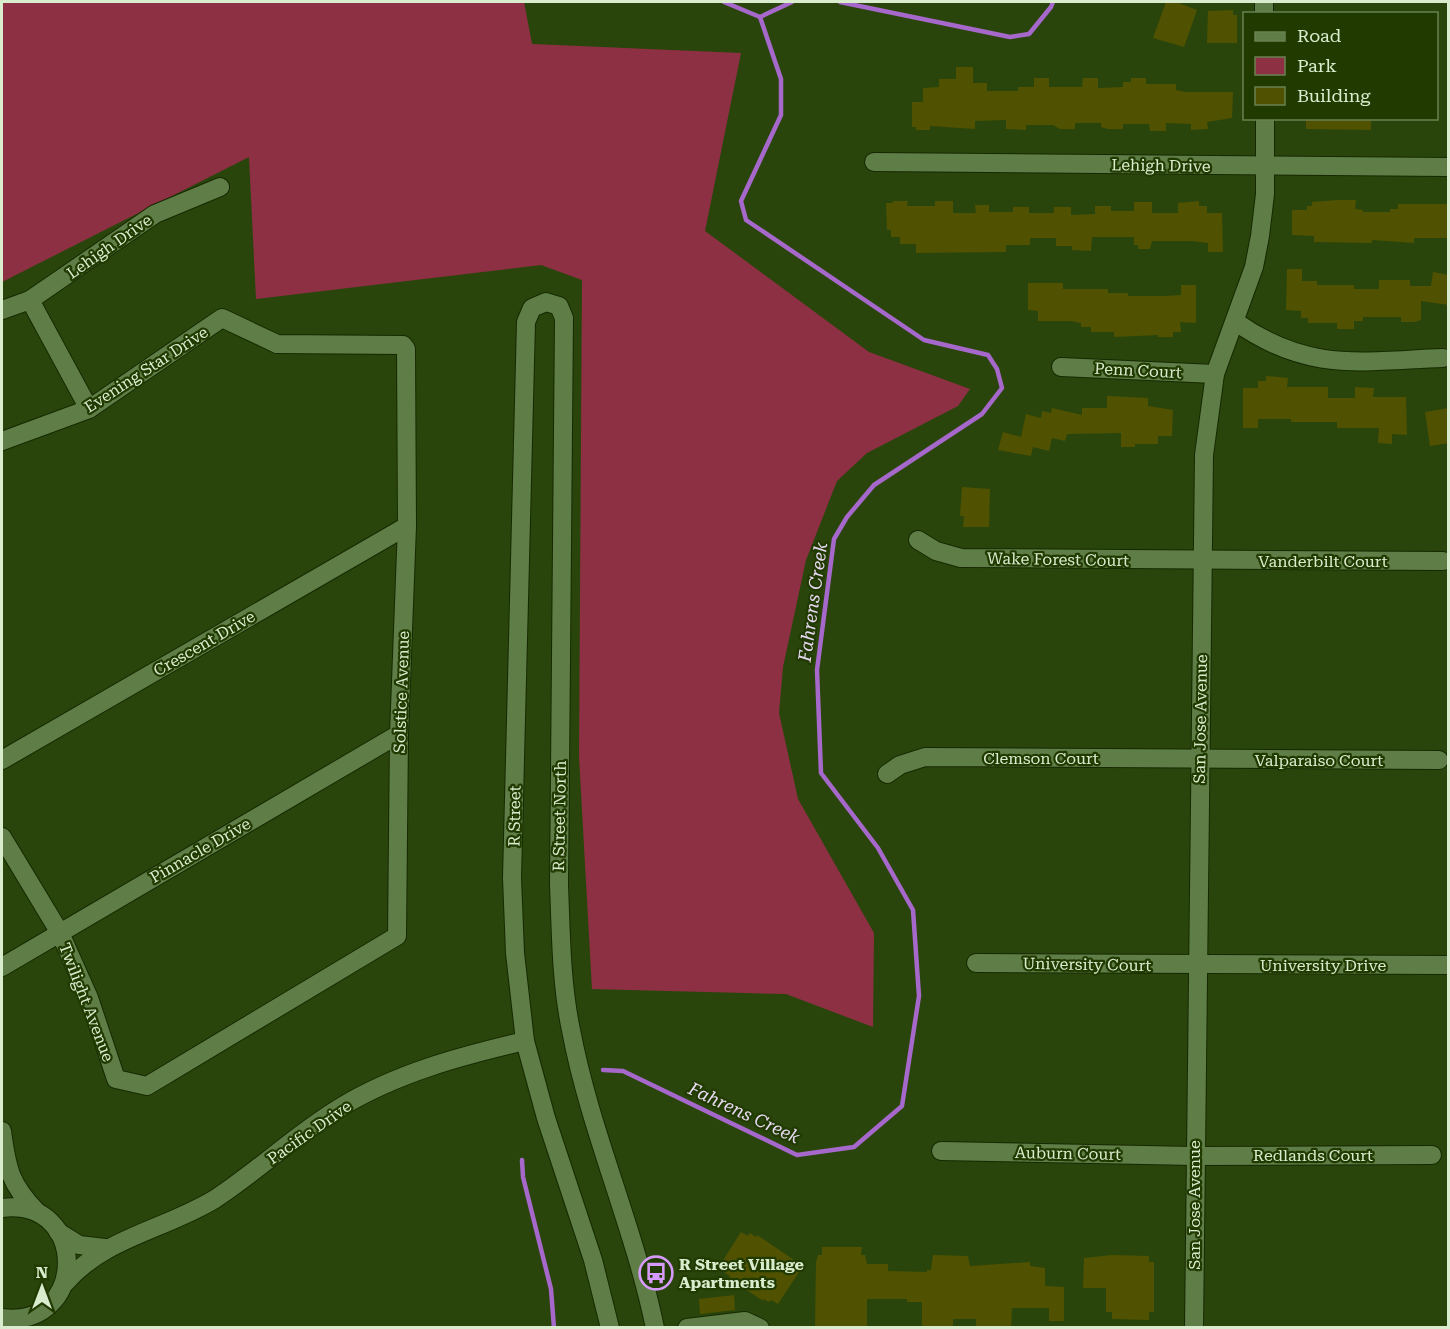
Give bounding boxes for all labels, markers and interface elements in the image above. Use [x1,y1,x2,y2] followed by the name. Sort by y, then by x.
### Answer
[1243,12,1438,120] legend
[1297,25,1342,46] text: Road
[1297,55,1337,76] text: Park
[1297,85,1371,106] text: Building
[1111,155,1211,176] street label: Lehigh Drive
[63,210,156,283] street label: Lehigh Drive
[81,322,212,416] street label: Evening Star Drive
[1094,359,1182,382] street label: Penn Court
[794,541,831,664] water label: Fahrens Creek
[987,549,1129,570] street label: Wake Forest Court
[1258,552,1388,571] street label: Vanderbilt Court
[150,607,259,680] street label: Crescent Drive
[390,630,413,754] street label: Solstice Avenue
[1190,654,1211,784] street label: San Jose Avenue
[983,749,1099,768] street label: Clemson Court
[1255,751,1383,770] street label: Valparaiso Court
[549,760,570,872] street label: R Street North
[504,785,525,847] street label: R Street
[147,814,254,887] street label: Pinnacle Drive
[55,940,118,1065] street label: Twilight Avenue
[1022,954,1152,975] street label: University Court
[1260,956,1386,975] street label: University Drive
[684,1077,803,1148] water label: Fahrens Creek
[264,1096,355,1168] street label: Pacific Drive
[1185,1140,1204,1270] street label: San Jose Avenue
[1015,1143,1121,1164] street label: Auburn Court
[1253,1146,1373,1165] street label: Redlands Court
[638,1255,674,1291] bus stop icon: R Street Village Apartments
[679,1255,804,1292] place label: R Street Village Apartments
[12,1257,72,1317] north arrow
[36,1263,48,1282] text: N

